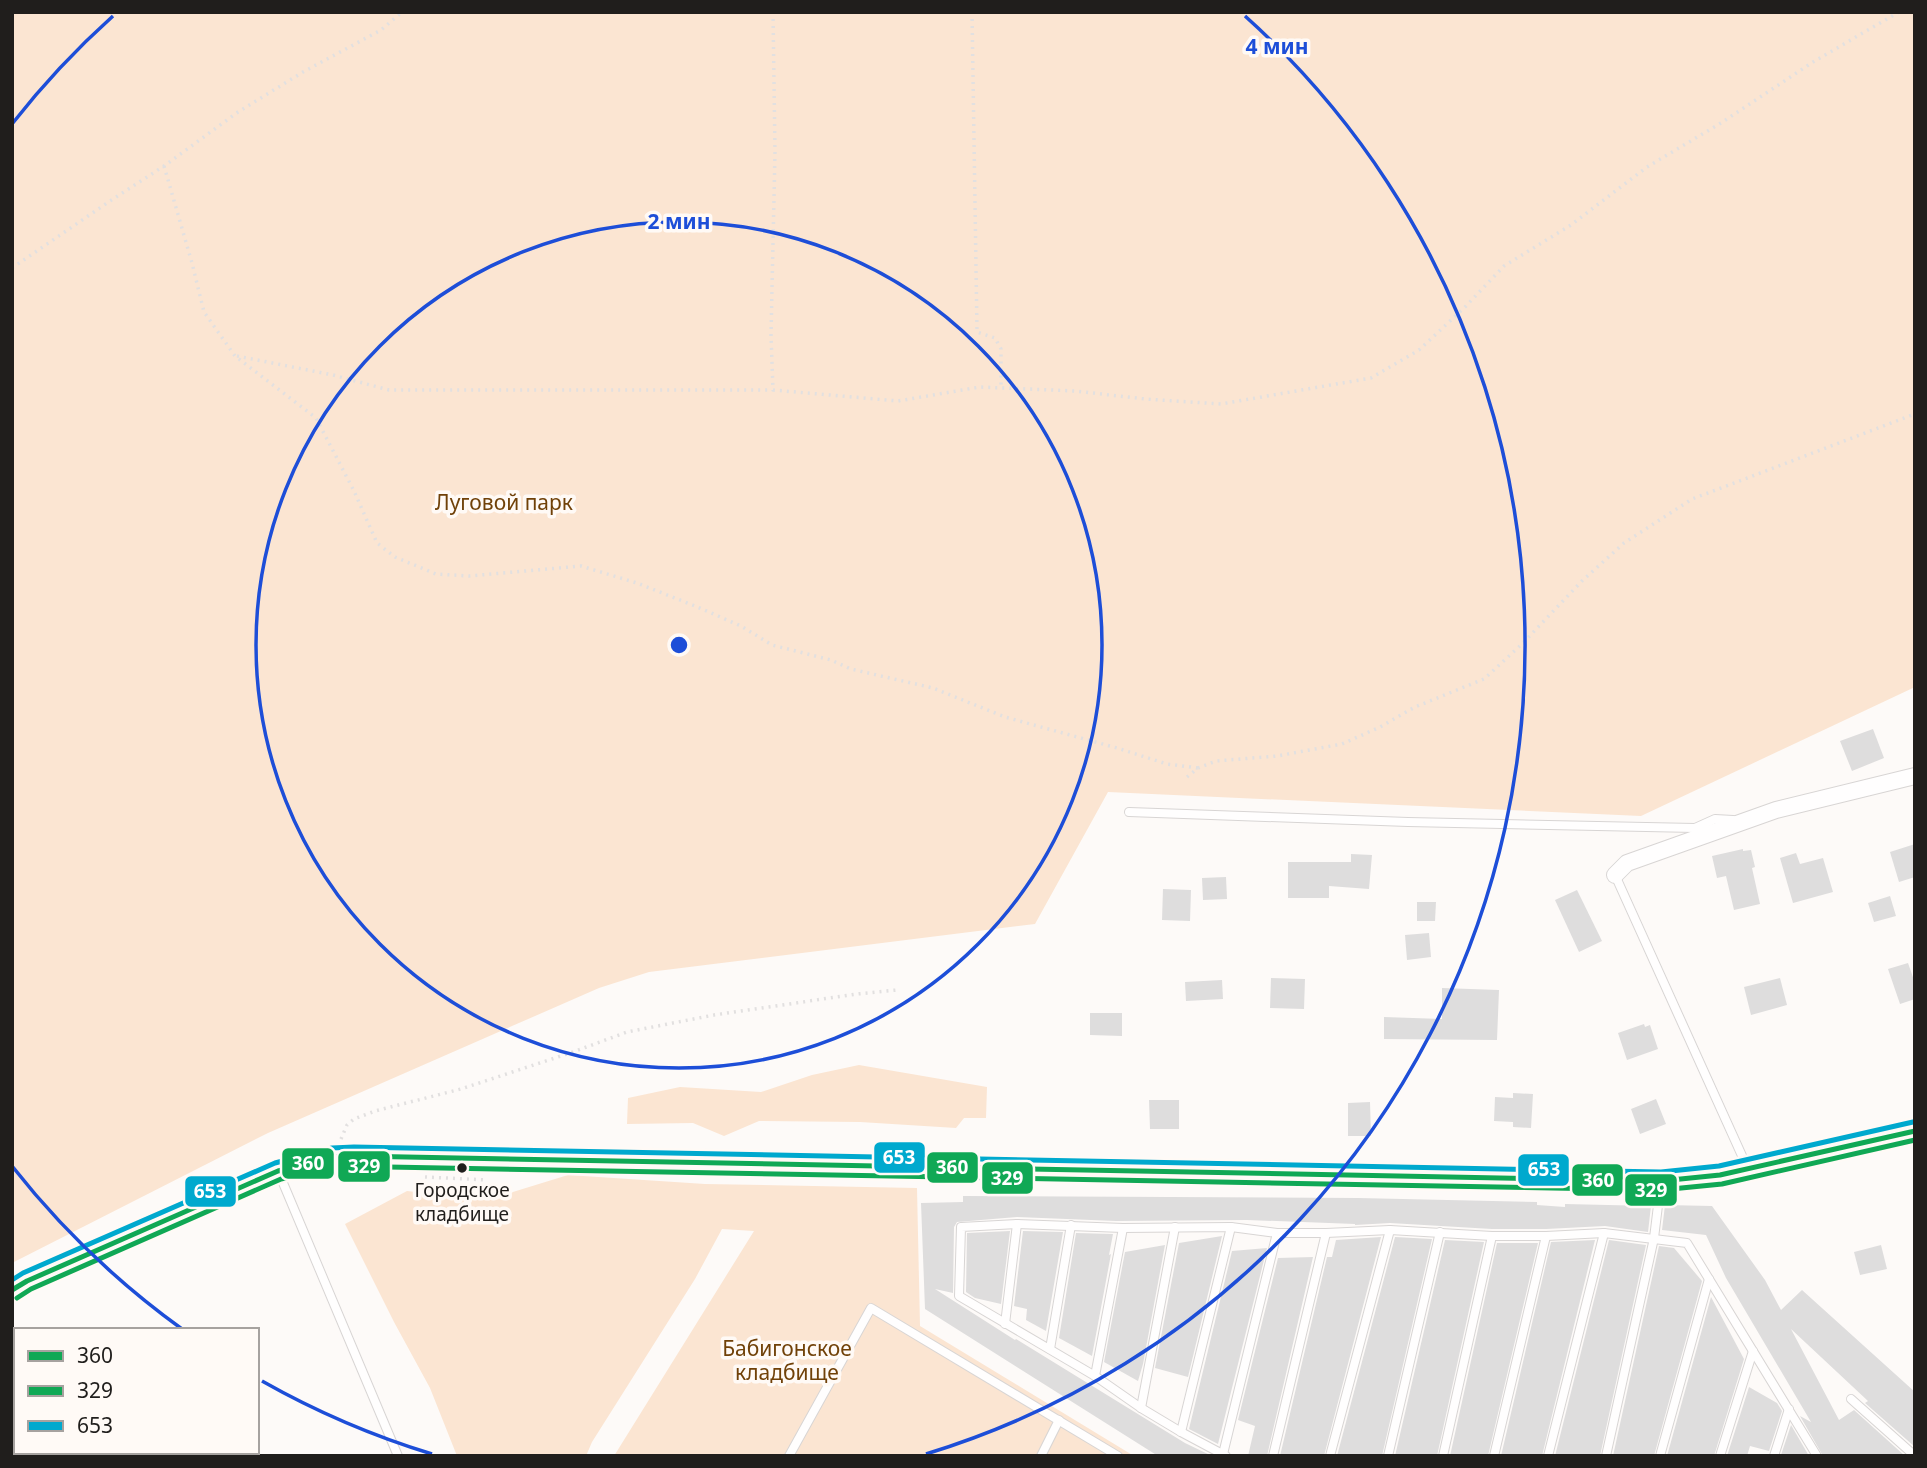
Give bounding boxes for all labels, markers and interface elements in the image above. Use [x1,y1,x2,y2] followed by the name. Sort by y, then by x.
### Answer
[1246,32,1308,60] text: 4 мин
[648,207,710,235] text: 2 мин
[435,488,573,516] park label: Луговой парк
[667,633,691,657] centre of rings
[873,1141,926,1174] line badge: 653
[883,1144,915,1170] text: 653
[281,1147,335,1180] line badge: 360
[292,1150,324,1176] text: 360
[337,1150,391,1183] line badge: 329
[926,1151,979,1184] line badge: 360
[348,1153,380,1179] text: 329
[1517,1153,1570,1187] line badge: 653
[936,1154,968,1180] text: 360
[1528,1156,1560,1182] text: 653
[455,1161,469,1175] marker: Городское кладбище
[981,1161,1034,1195] line badge: 329
[1571,1163,1624,1197] line badge: 360
[991,1165,1023,1191] text: 329
[1582,1167,1614,1193] text: 360
[1624,1173,1678,1207] line badge: 329
[184,1175,237,1208] line badge: 653
[414,1177,510,1227] place label: Городское кладбище
[1635,1177,1667,1203] text: 329
[194,1178,226,1204] text: 653
[14,1328,259,1454] legend
[722,1334,852,1386] park label: Бабигонское кладбище
[77,1341,113,1369] text: 360
[77,1376,113,1404] text: 329
[77,1411,113,1439] text: 653

